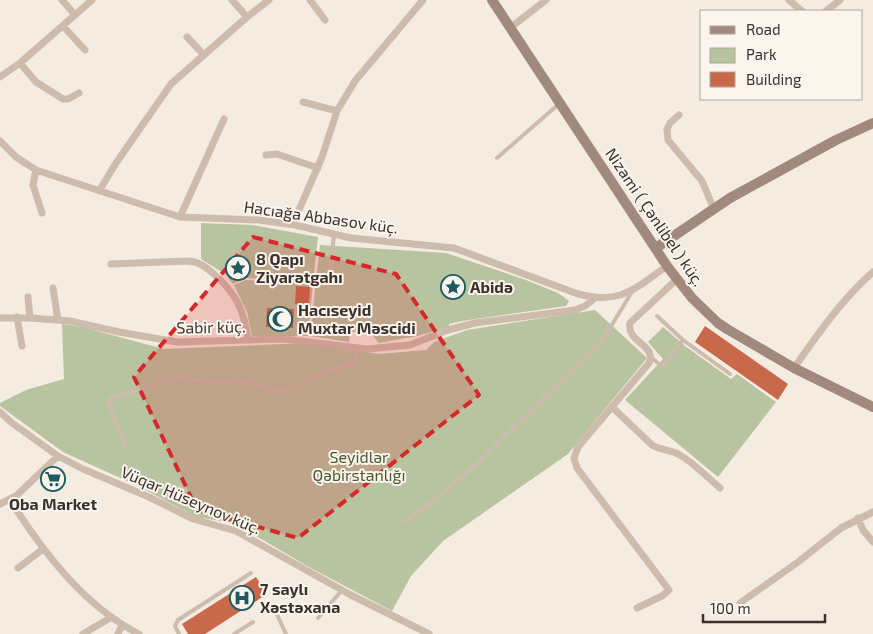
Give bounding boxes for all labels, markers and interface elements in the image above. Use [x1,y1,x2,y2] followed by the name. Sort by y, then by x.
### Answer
[700,10,863,100] legend
[746,20,781,38] text: Road
[746,45,777,63] text: Park
[746,70,802,88] text: Building
[601,144,709,290] street label: Nizami ( Çənlibel ) küç.
[243,196,399,238] street label: Hacıağa Abbasov küç.
[256,249,343,287] place label: 8 Qapı Ziyarətgahı
[225,255,251,281] place icon: 8 Qapı Ziyarətgahı
[440,274,466,300] place icon: Abidə
[470,277,513,296] place label: Abidə
[298,300,416,337] place label: Hacıseyid Muxtar Məscidi
[267,306,293,332] mosque icon: Hacıseyid Muxtar Məscidi
[176,316,246,338] street label: Sabir küç.
[313,447,405,485] park label: Seyidlər Qəbirstanlığı
[118,462,264,538] street label: Vüqar Hüseynov küç.
[40,466,66,492] supermarket icon: Oba Market
[9,494,97,513] place label: Oba Market
[260,579,340,616] place label: 7 saylı Xəstəxana
[229,585,255,611] hospital icon: 7 saylı Xəstəxana
[703,592,826,624] scale bar
[710,599,751,617] text: 100 m

